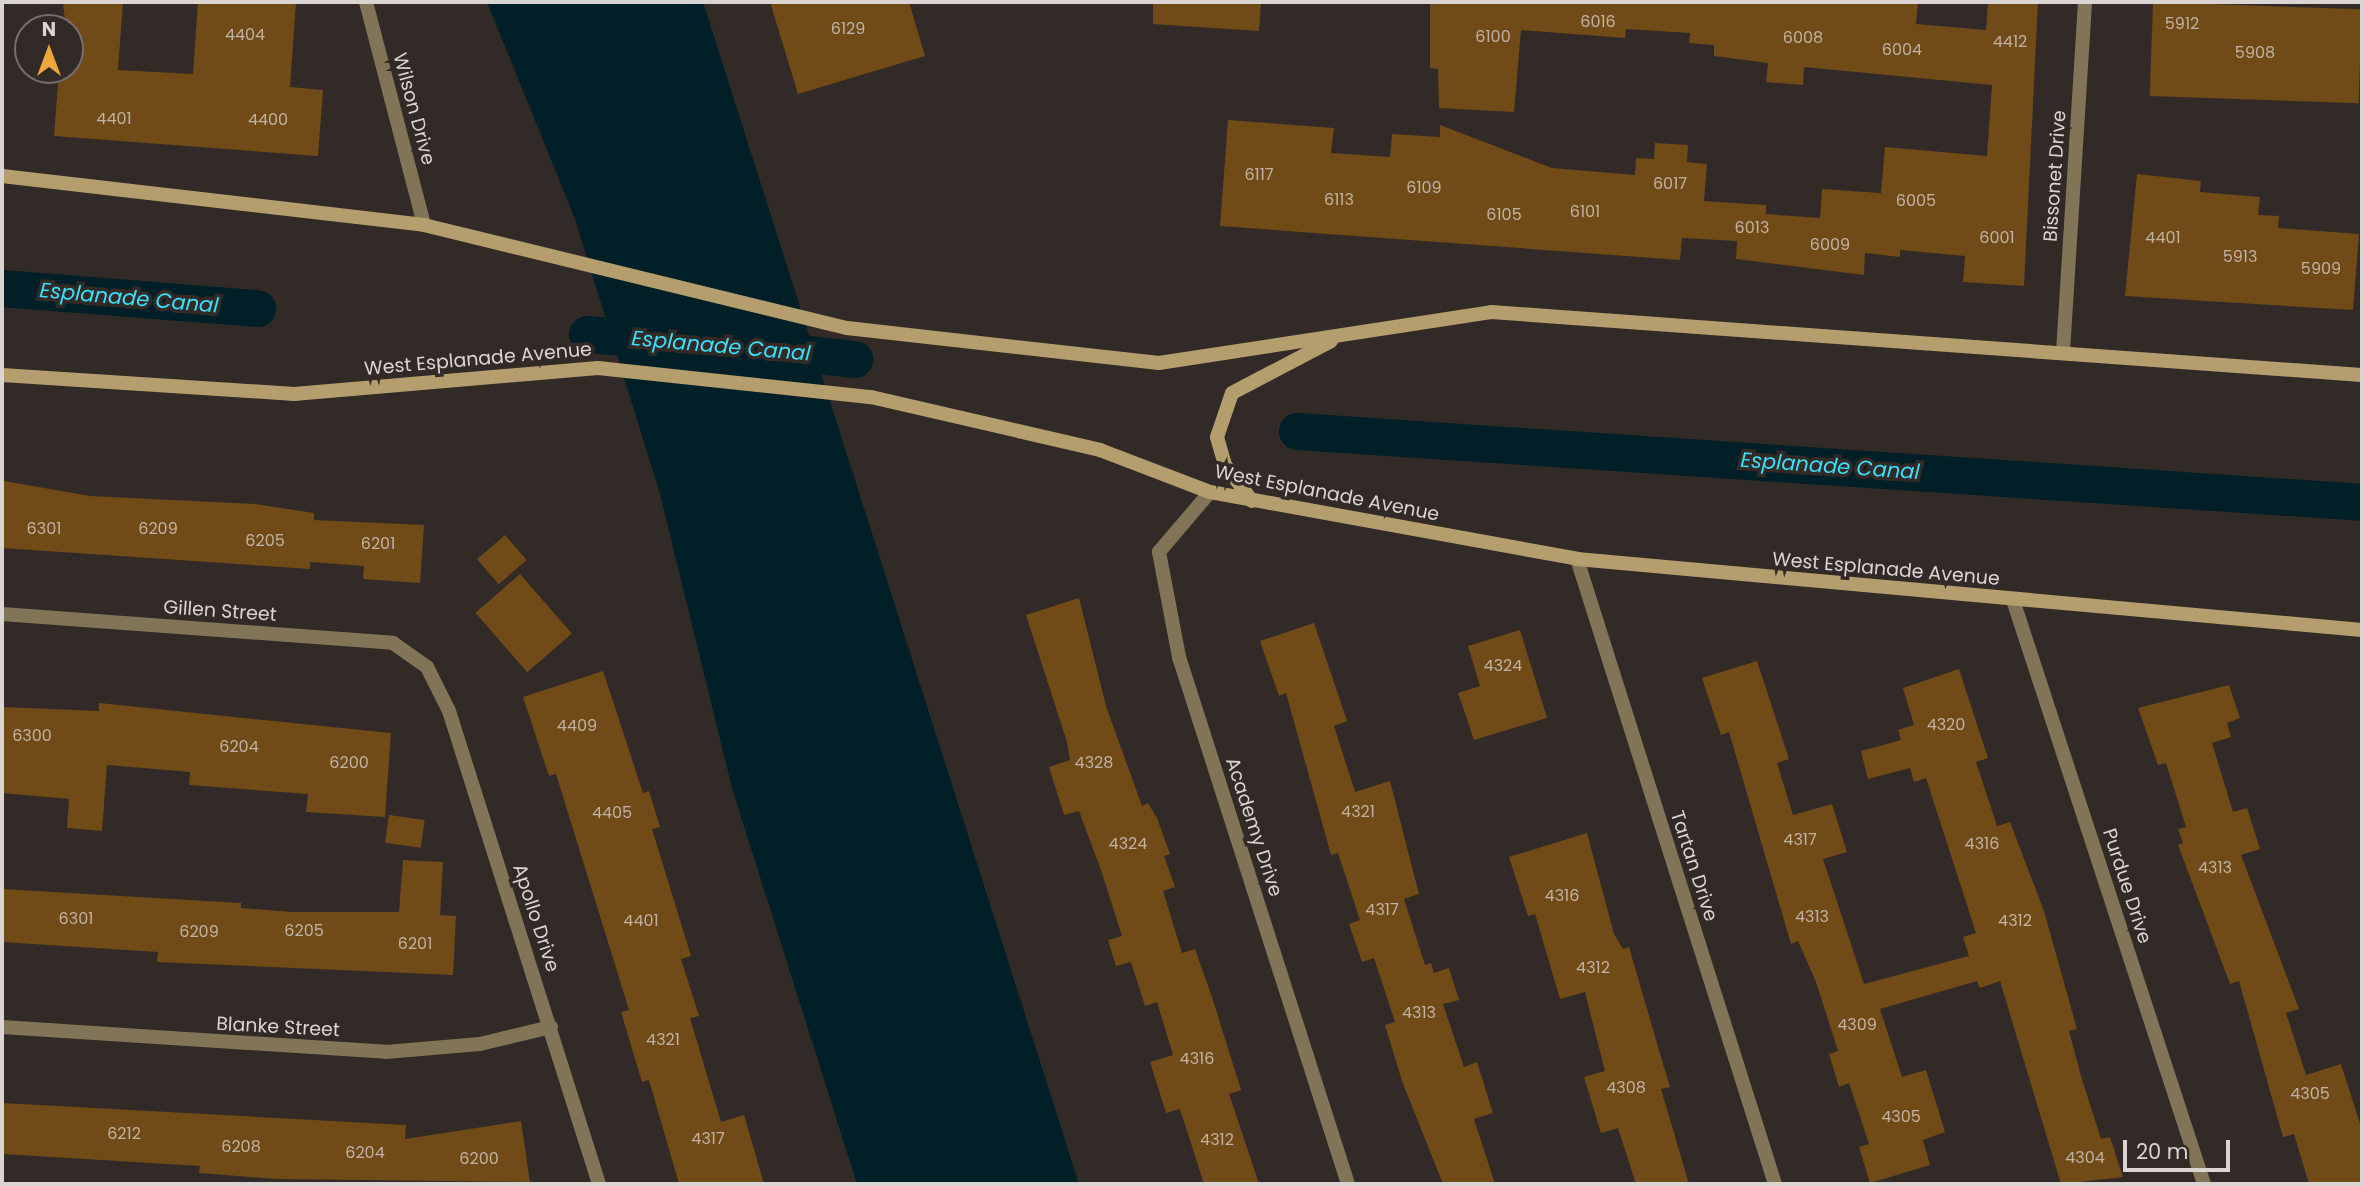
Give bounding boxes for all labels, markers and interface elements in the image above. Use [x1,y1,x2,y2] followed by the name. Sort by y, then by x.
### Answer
[1580,12,1616,32] house number: 6016
[14,14,84,84] north arrow
[2165,14,2199,34] house number: 5912
[42,16,56,43] text: N
[831,19,865,39] house number: 6129
[225,25,265,45] house number: 4404
[1475,27,1511,47] house number: 6100
[1783,28,1823,48] house number: 6008
[1993,32,2027,52] house number: 4412
[1882,40,1922,60] house number: 6004
[2235,43,2275,63] house number: 5908
[388,51,440,167] street label: Wilson Drive
[96,109,132,129] house number: 4401
[2039,109,2071,243] street label: Bissonet Drive
[248,110,288,130] house number: 4400
[1244,165,1274,185] house number: 6117
[1653,174,1687,194] house number: 6017
[1406,178,1442,198] house number: 6109
[1324,190,1354,210] house number: 6113
[1896,191,1936,211] house number: 6005
[1570,202,1600,222] house number: 6101
[1486,205,1522,225] house number: 6105
[1735,218,1769,238] house number: 6013
[1979,228,2015,248] house number: 6001
[2145,228,2181,248] house number: 4401
[1810,235,1850,255] house number: 6009
[2223,247,2257,267] house number: 5913
[2301,259,2341,279] house number: 5909
[38,278,220,318] water label: Esplanade Canal
[630,326,812,366] water label: Esplanade Canal
[363,338,593,380] street label: West Esplanade Avenue
[1740,447,1920,485] water label: Esplanade Canal
[1213,460,1441,526] street label: West Esplanade Avenue
[27,519,61,539] house number: 6301
[138,519,178,539] house number: 6209
[245,531,285,551] house number: 6205
[361,534,395,554] house number: 6201
[1771,548,2001,590] street label: West Esplanade Avenue
[163,596,277,626] street label: Gillen Street
[1484,656,1522,676] house number: 4324
[1927,715,1965,735] house number: 4320
[557,716,597,736] house number: 4409
[12,726,52,746] house number: 6300
[219,737,259,757] house number: 6204
[329,753,369,773] house number: 6200
[1075,753,1113,773] house number: 4328
[1221,755,1287,899] street label: Academy Drive
[1341,802,1375,822] house number: 4321
[592,803,632,823] house number: 4405
[1665,808,1723,924] street label: Tartan Drive
[2098,826,2156,946] street label: Purdue Drive
[1783,830,1817,850] house number: 4317
[1109,834,1147,854] house number: 4324
[1965,834,1999,854] house number: 4316
[2198,858,2232,878] house number: 4313
[508,861,564,975] street label: Apollo Drive
[1545,886,1579,906] house number: 4316
[1365,900,1399,920] house number: 4317
[1795,907,1829,927] house number: 4313
[59,909,93,929] house number: 6301
[623,911,659,931] house number: 4401
[1998,911,2032,931] house number: 4312
[284,921,324,941] house number: 6205
[179,922,219,942] house number: 6209
[398,934,432,954] house number: 6201
[1576,958,1610,978] house number: 4312
[1402,1003,1436,1023] house number: 4313
[216,1012,340,1042] street label: Blanke Street
[1837,1015,1877,1035] house number: 4309
[646,1030,680,1050] house number: 4321
[1180,1049,1214,1069] house number: 4316
[1606,1078,1646,1098] house number: 4308
[2290,1084,2330,1104] house number: 4305
[1881,1107,1921,1127] house number: 4305
[107,1124,141,1144] house number: 6212
[2126,1126,2233,1170] scale bar
[691,1129,725,1149] house number: 4317
[1200,1130,1234,1150] house number: 4312
[221,1137,261,1157] house number: 6208
[2136,1137,2189,1166] text: 20 m
[345,1143,385,1163] house number: 6204
[2065,1148,2105,1168] house number: 4304
[459,1149,499,1169] house number: 6200

